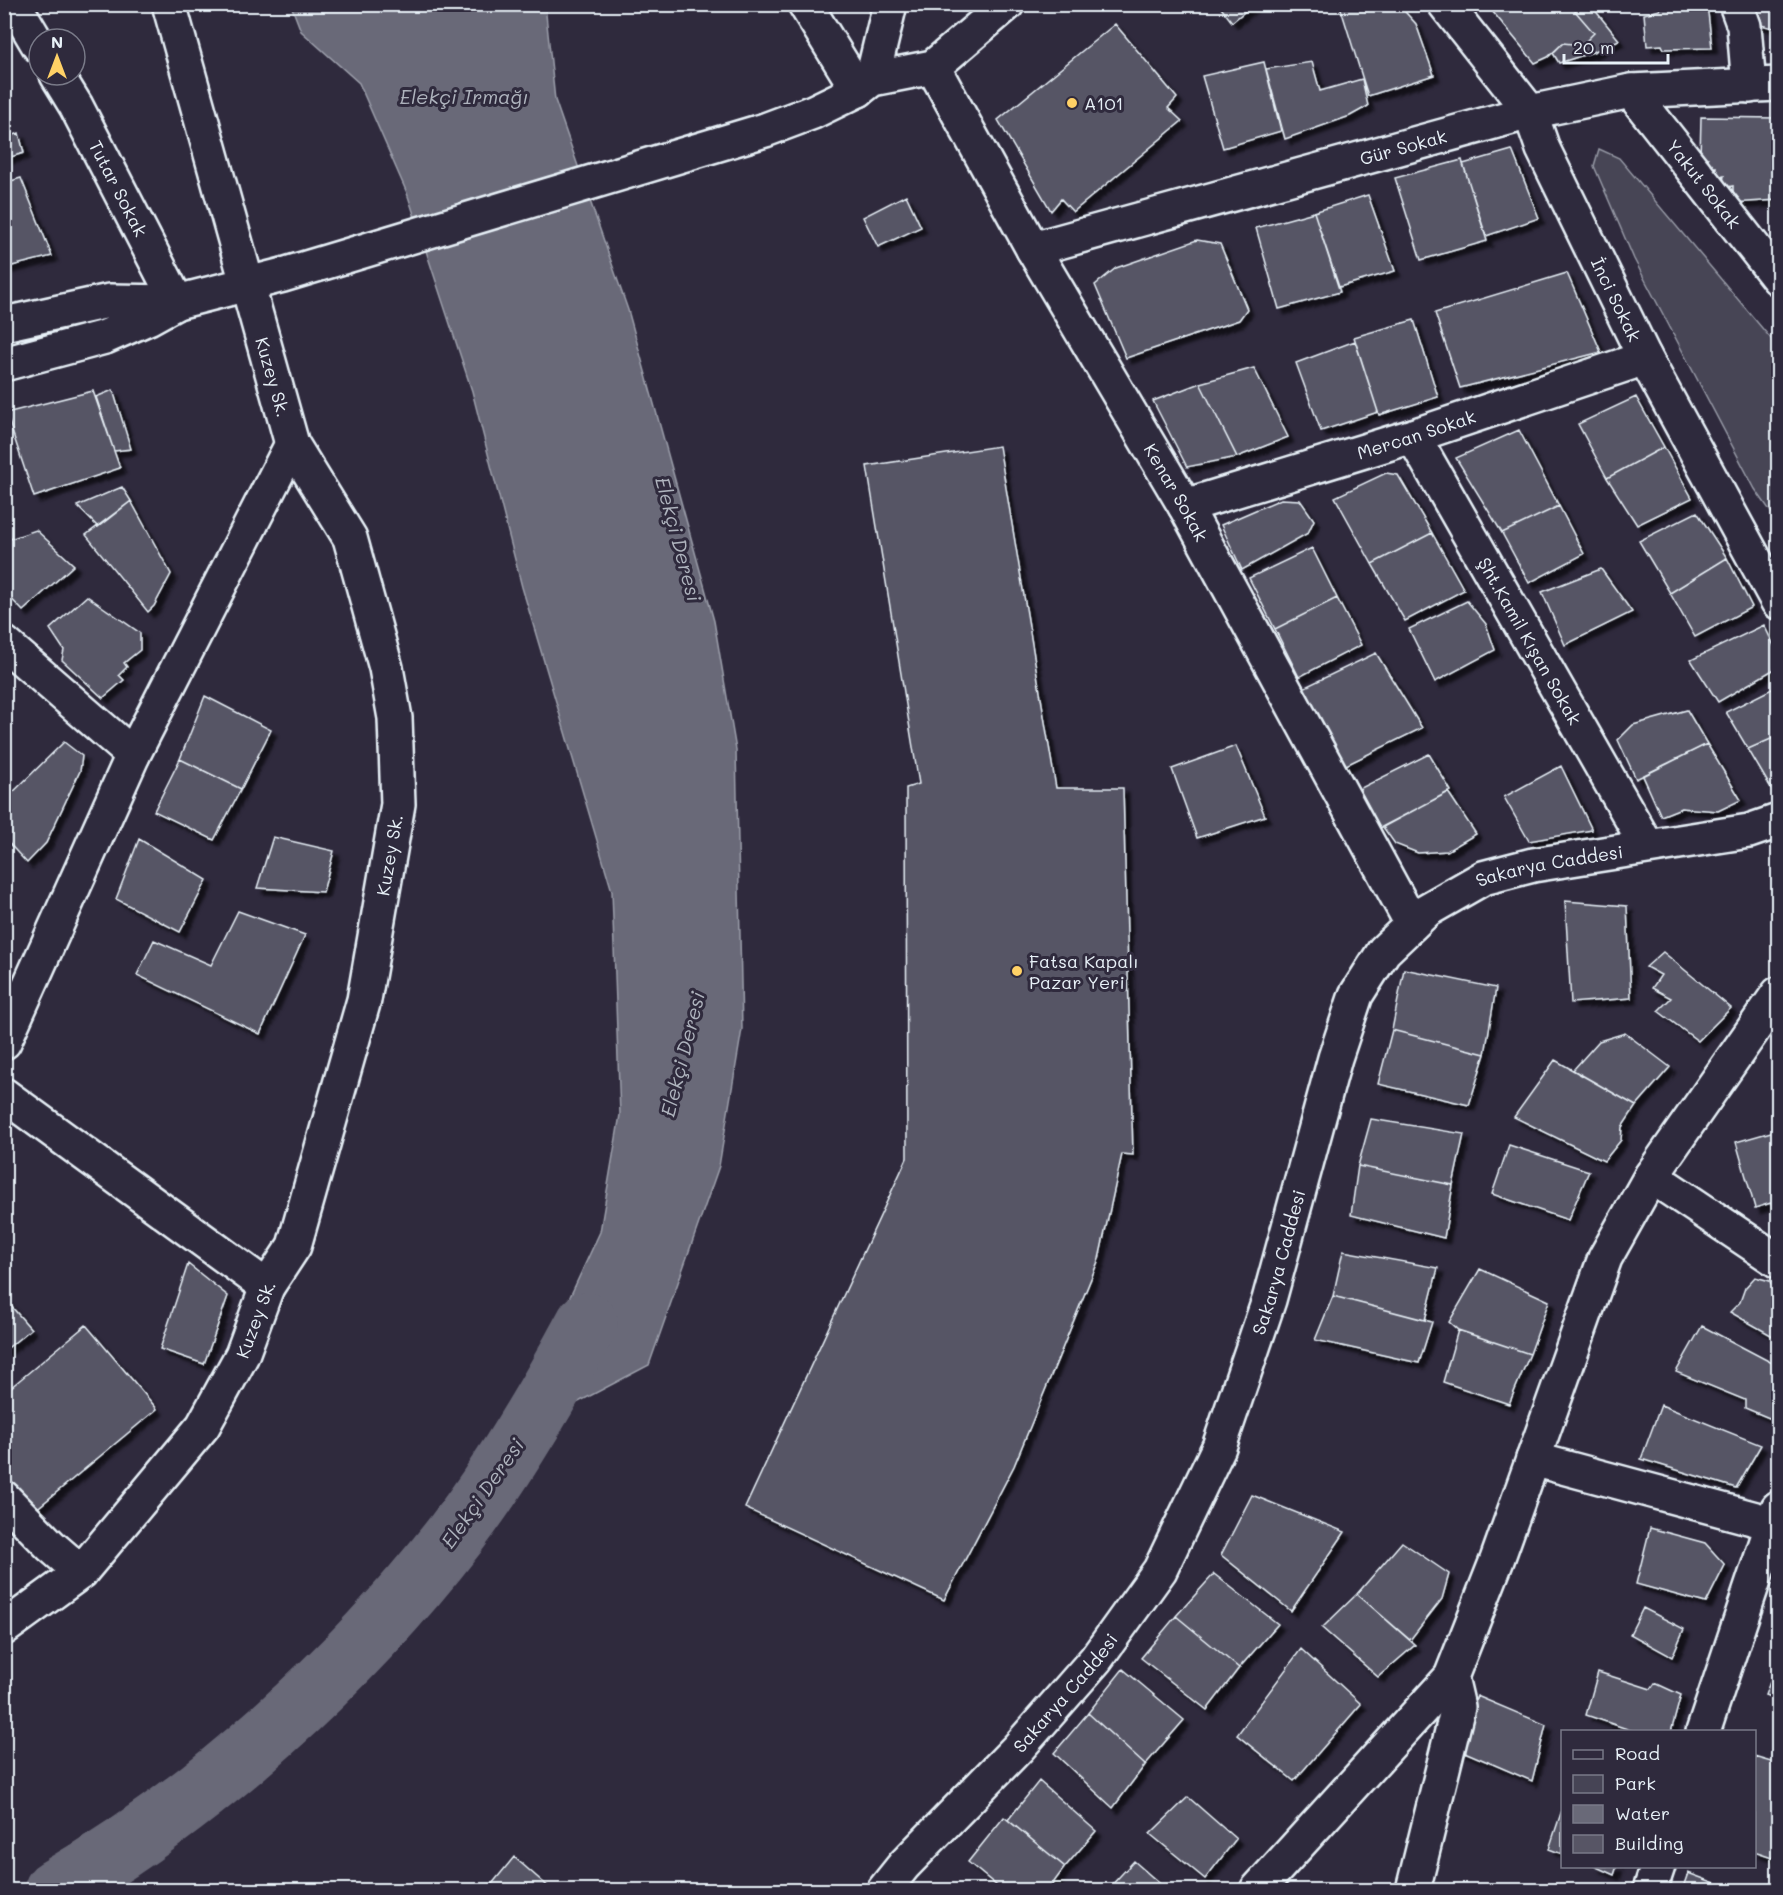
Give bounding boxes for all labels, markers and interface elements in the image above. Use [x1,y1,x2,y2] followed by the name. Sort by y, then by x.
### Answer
[27,27,87,87] north arrow
[1564,27,1668,65] scale bar
[51,31,63,52] text: N
[1573,35,1614,59] text: 20 m
[400,83,528,109] water label: Elekçi Irmağı
[1084,91,1124,115] place label: A101
[1065,96,1079,110] marker: A101
[1357,124,1449,170] street label: Gür Sokak
[1661,134,1747,233] street label: Yakut Sokak
[84,136,153,241] street label: Tutar Sokak
[1586,253,1647,346] street label: İnci Sokak
[250,334,296,420] street label: Kuzey Sk.
[1354,404,1479,465] street label: Mercan Sokak
[1139,439,1214,545] street label: Kenar Sokak
[650,474,708,605] water label: Elekçi Deresi
[1473,553,1587,729] street label: Şht.Kamil Kışan Sokak
[370,812,408,897] street label: Kuzey Sk.
[1471,839,1625,892] street label: Sakarya Caddesi
[1029,949,1139,994] place label: Fatsa Kapalı Pazar Yeri
[1010,964,1024,978] marker: Fatsa Kapalı Pazar Yeri
[654,988,710,1119] water label: Elekçi Deresi
[1246,1187,1311,1338] street label: Sakarya Caddesi
[230,1274,281,1362] street label: Kuzey Sk.
[435,1432,530,1553] water label: Elekçi Deresi
[1007,1628,1123,1758] street label: Sakarya Caddesi
[1561,1730,1756,1868] legend
[1615,1741,1660,1765] text: Road
[1615,1771,1656,1795] text: Park
[1615,1801,1670,1825] text: Water
[1615,1831,1683,1855] text: Building

